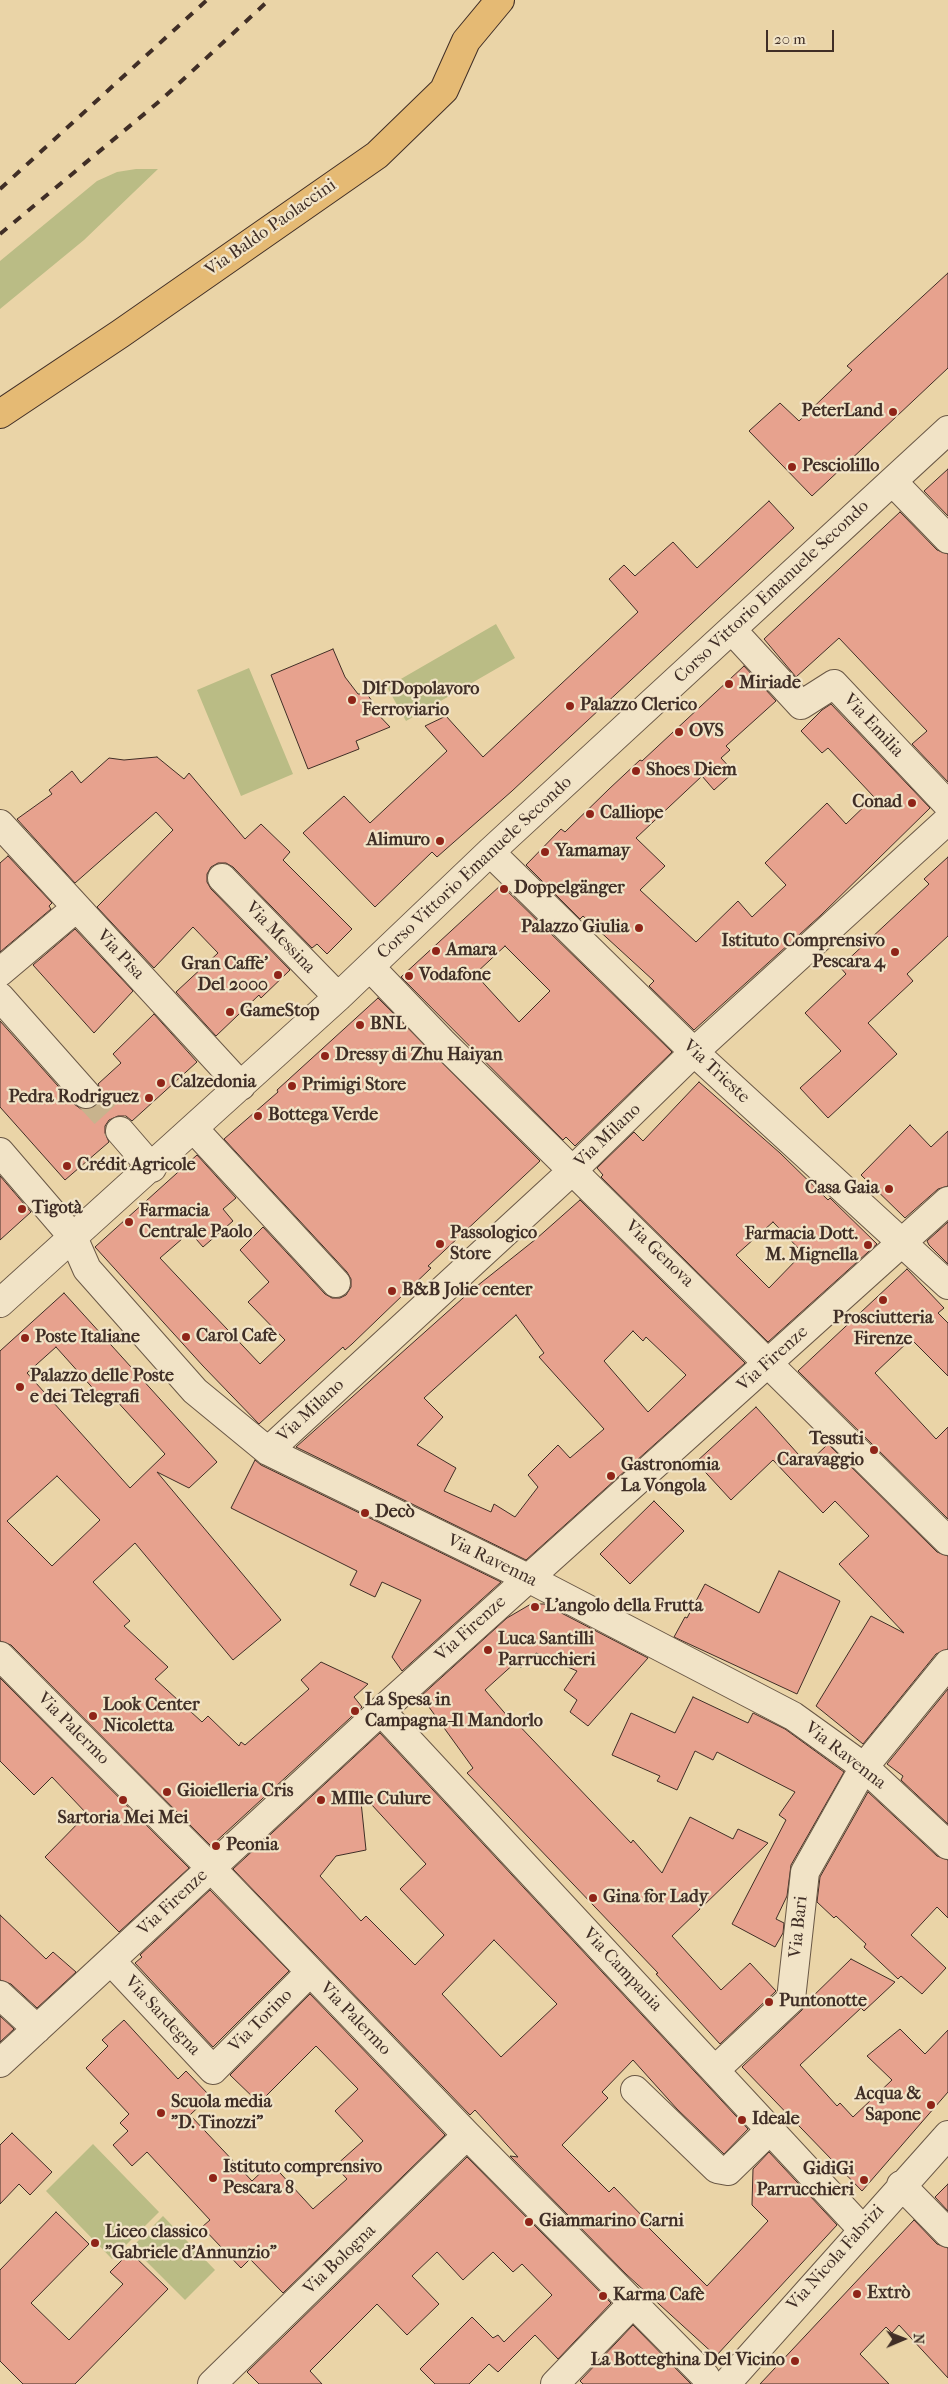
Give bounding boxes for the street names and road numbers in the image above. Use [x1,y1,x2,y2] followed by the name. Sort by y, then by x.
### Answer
[201,175,341,281] street label: Via Baldo Paolaccini
[670,496,874,688] street label: Corso Vittorio Emanuele Secondo
[838,690,908,762] street label: Via Emilia
[373,772,577,964] street label: Corso Vittorio Emanuele Secondo
[240,898,320,978] street label: Via Messina
[92,926,148,984] street label: Via Pisa
[678,1036,754,1108] street label: Via Trieste
[570,1099,646,1173] street label: Via Milano
[620,1216,698,1292] street label: Via Genova
[733,1322,813,1396] street label: Via Firenze
[273,1375,349,1447] street label: Via Milano
[444,1530,540,1592] street label: Via Ravenna
[431,1592,511,1666] street label: Via Firenze
[32,1688,114,1770] street label: Via Palermo
[800,1718,890,1794] street label: Via Ravenna
[133,1865,213,1941] street label: Via Firenze
[785,1895,813,1959] street label: Via Bari
[578,1924,666,2016] street label: Via Campania
[120,1972,204,2060] street label: Via Sardegna
[315,1978,395,2060] street label: Via Palermo
[225,1985,297,2057] street label: Via Torino
[783,2200,889,2316] street label: Via Nicola Fabrizi
[299,2220,381,2300] street label: Via Bologna

